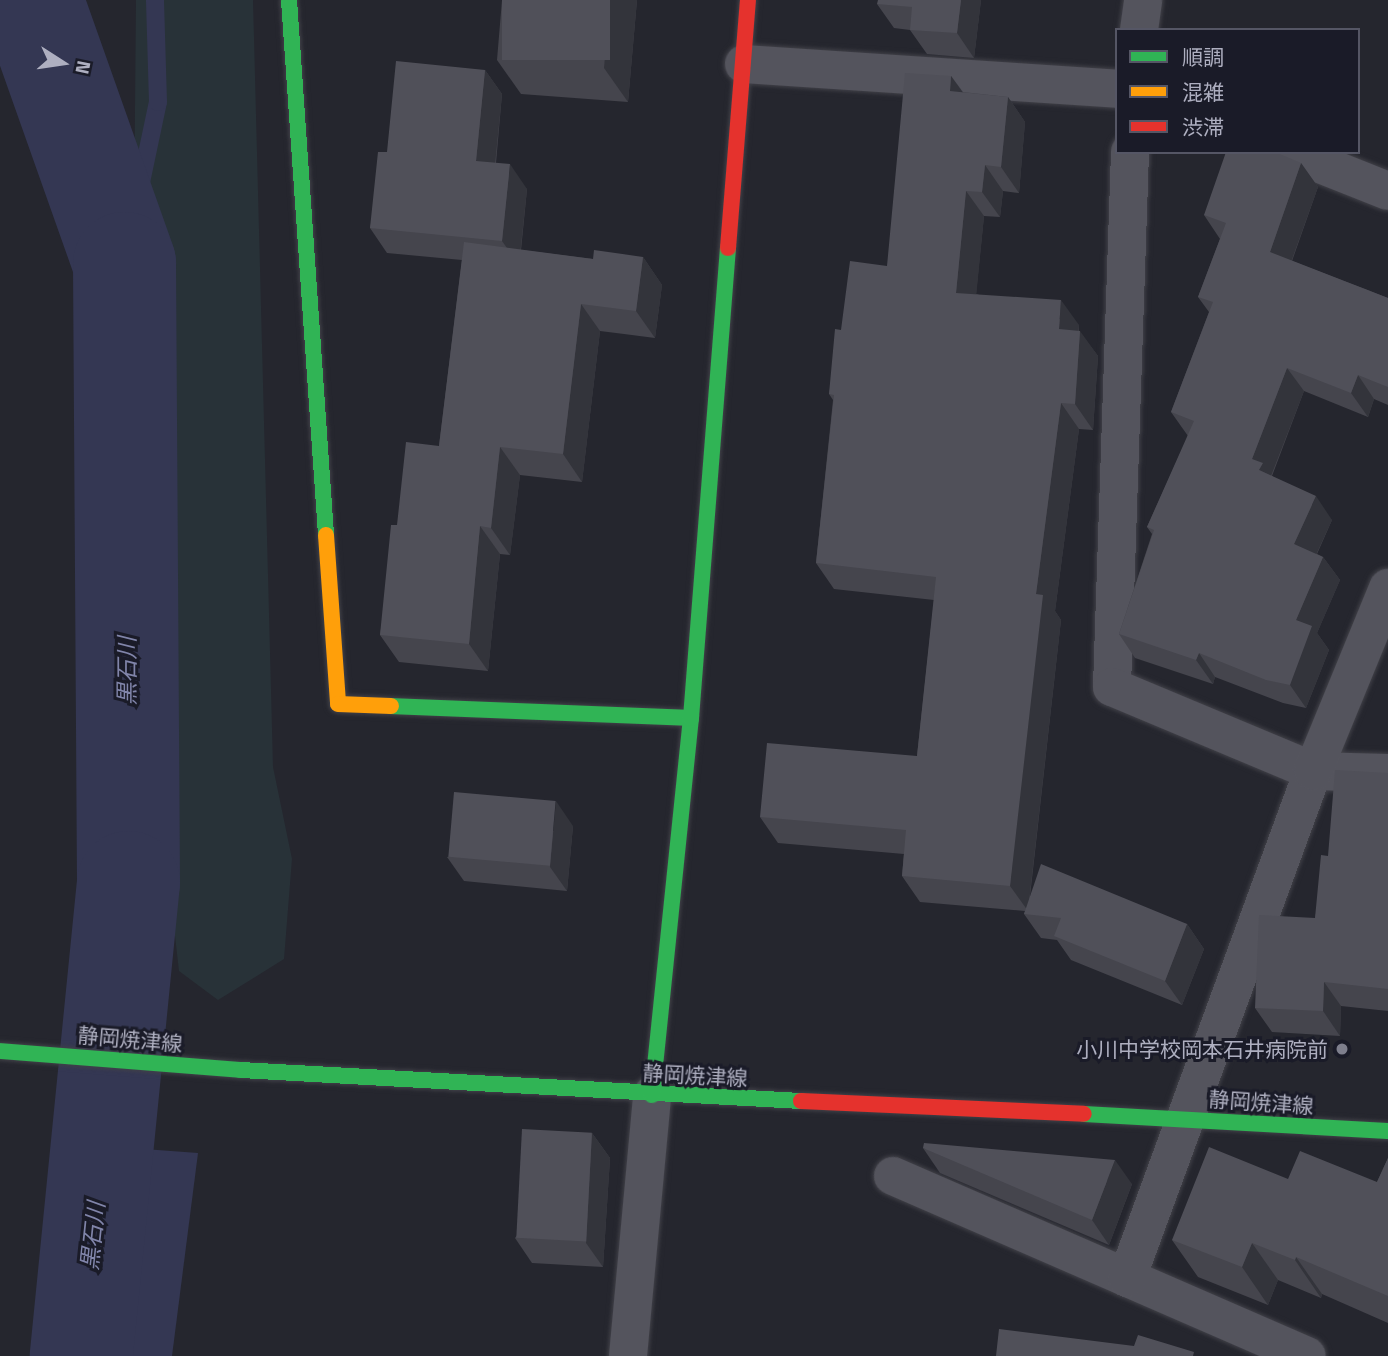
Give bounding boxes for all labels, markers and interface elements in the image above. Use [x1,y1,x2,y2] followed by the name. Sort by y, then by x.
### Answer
[28,28,98,98] north arrow
[1115,28,1360,154] legend
[1182,41,1224,73] text: 順調
[68,58,100,77] text: N
[1182,76,1224,108] text: 混雑
[1182,111,1224,143] text: 渋滞
[113,637,141,705] water label: 黒石川
[77,1022,183,1056] street label: 静岡焼津線
[1076,1036,1328,1062] place label: 小川中学校岡本石井病院前
[1334,1041,1350,1057] marker: 小川中学校岡本石井病院前
[642,1060,748,1090] street label: 静岡焼津線
[1208,1086,1314,1118] street label: 静岡焼津線
[76,1200,110,1272] water label: 黒石川

